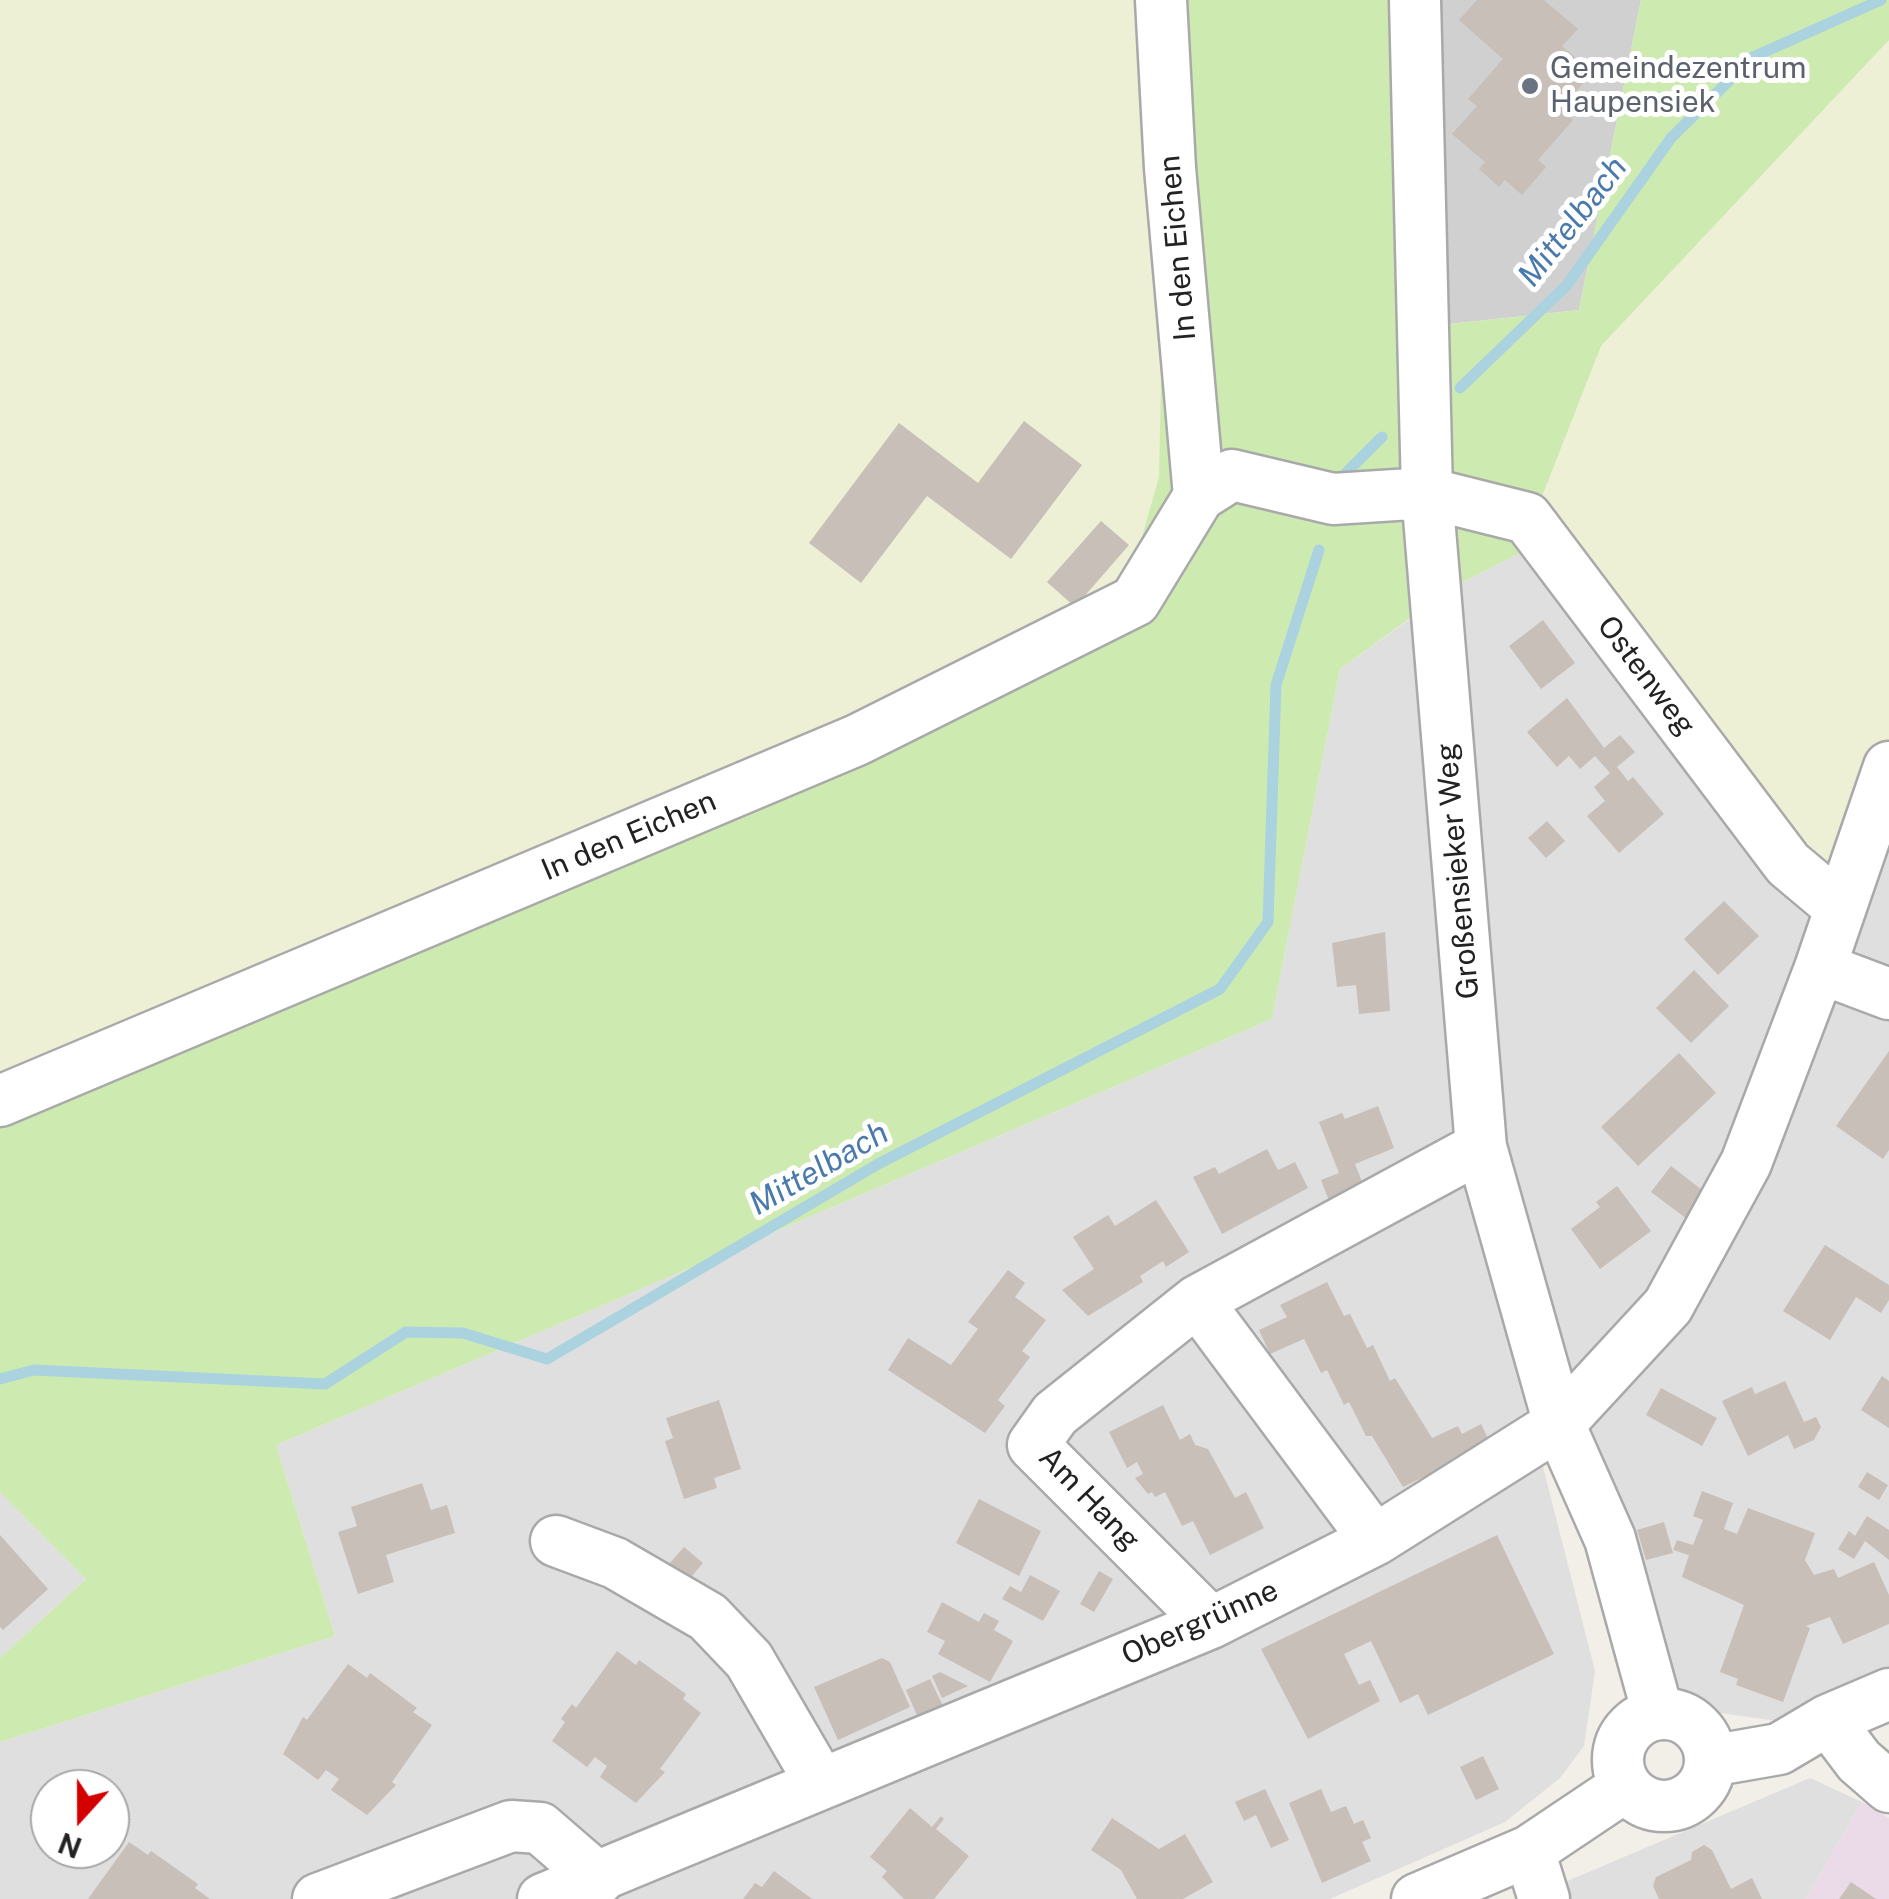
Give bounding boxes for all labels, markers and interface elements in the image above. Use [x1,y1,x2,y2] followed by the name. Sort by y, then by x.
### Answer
[1550,51,1806,122] place label: Gemeindezentrum Haupensiek
[1519,75,1541,97] marker: Gemeindezentrum Haupensiek
[1510,150,1636,294] water label: Mittelbach
[1152,154,1204,342] street label: In den Eichen
[1589,609,1703,743] street label: Ostenweg
[1429,741,1487,1001] street label: Großensieker Weg
[536,783,722,889] street label: In den Eichen
[743,1114,895,1224] water label: Mittelbach
[1031,1440,1147,1558] street label: Am Hang
[1116,1572,1284,1674] street label: Obergrünne
[30,1769,130,1869] north arrow
[54,1826,86,1865] text: N

